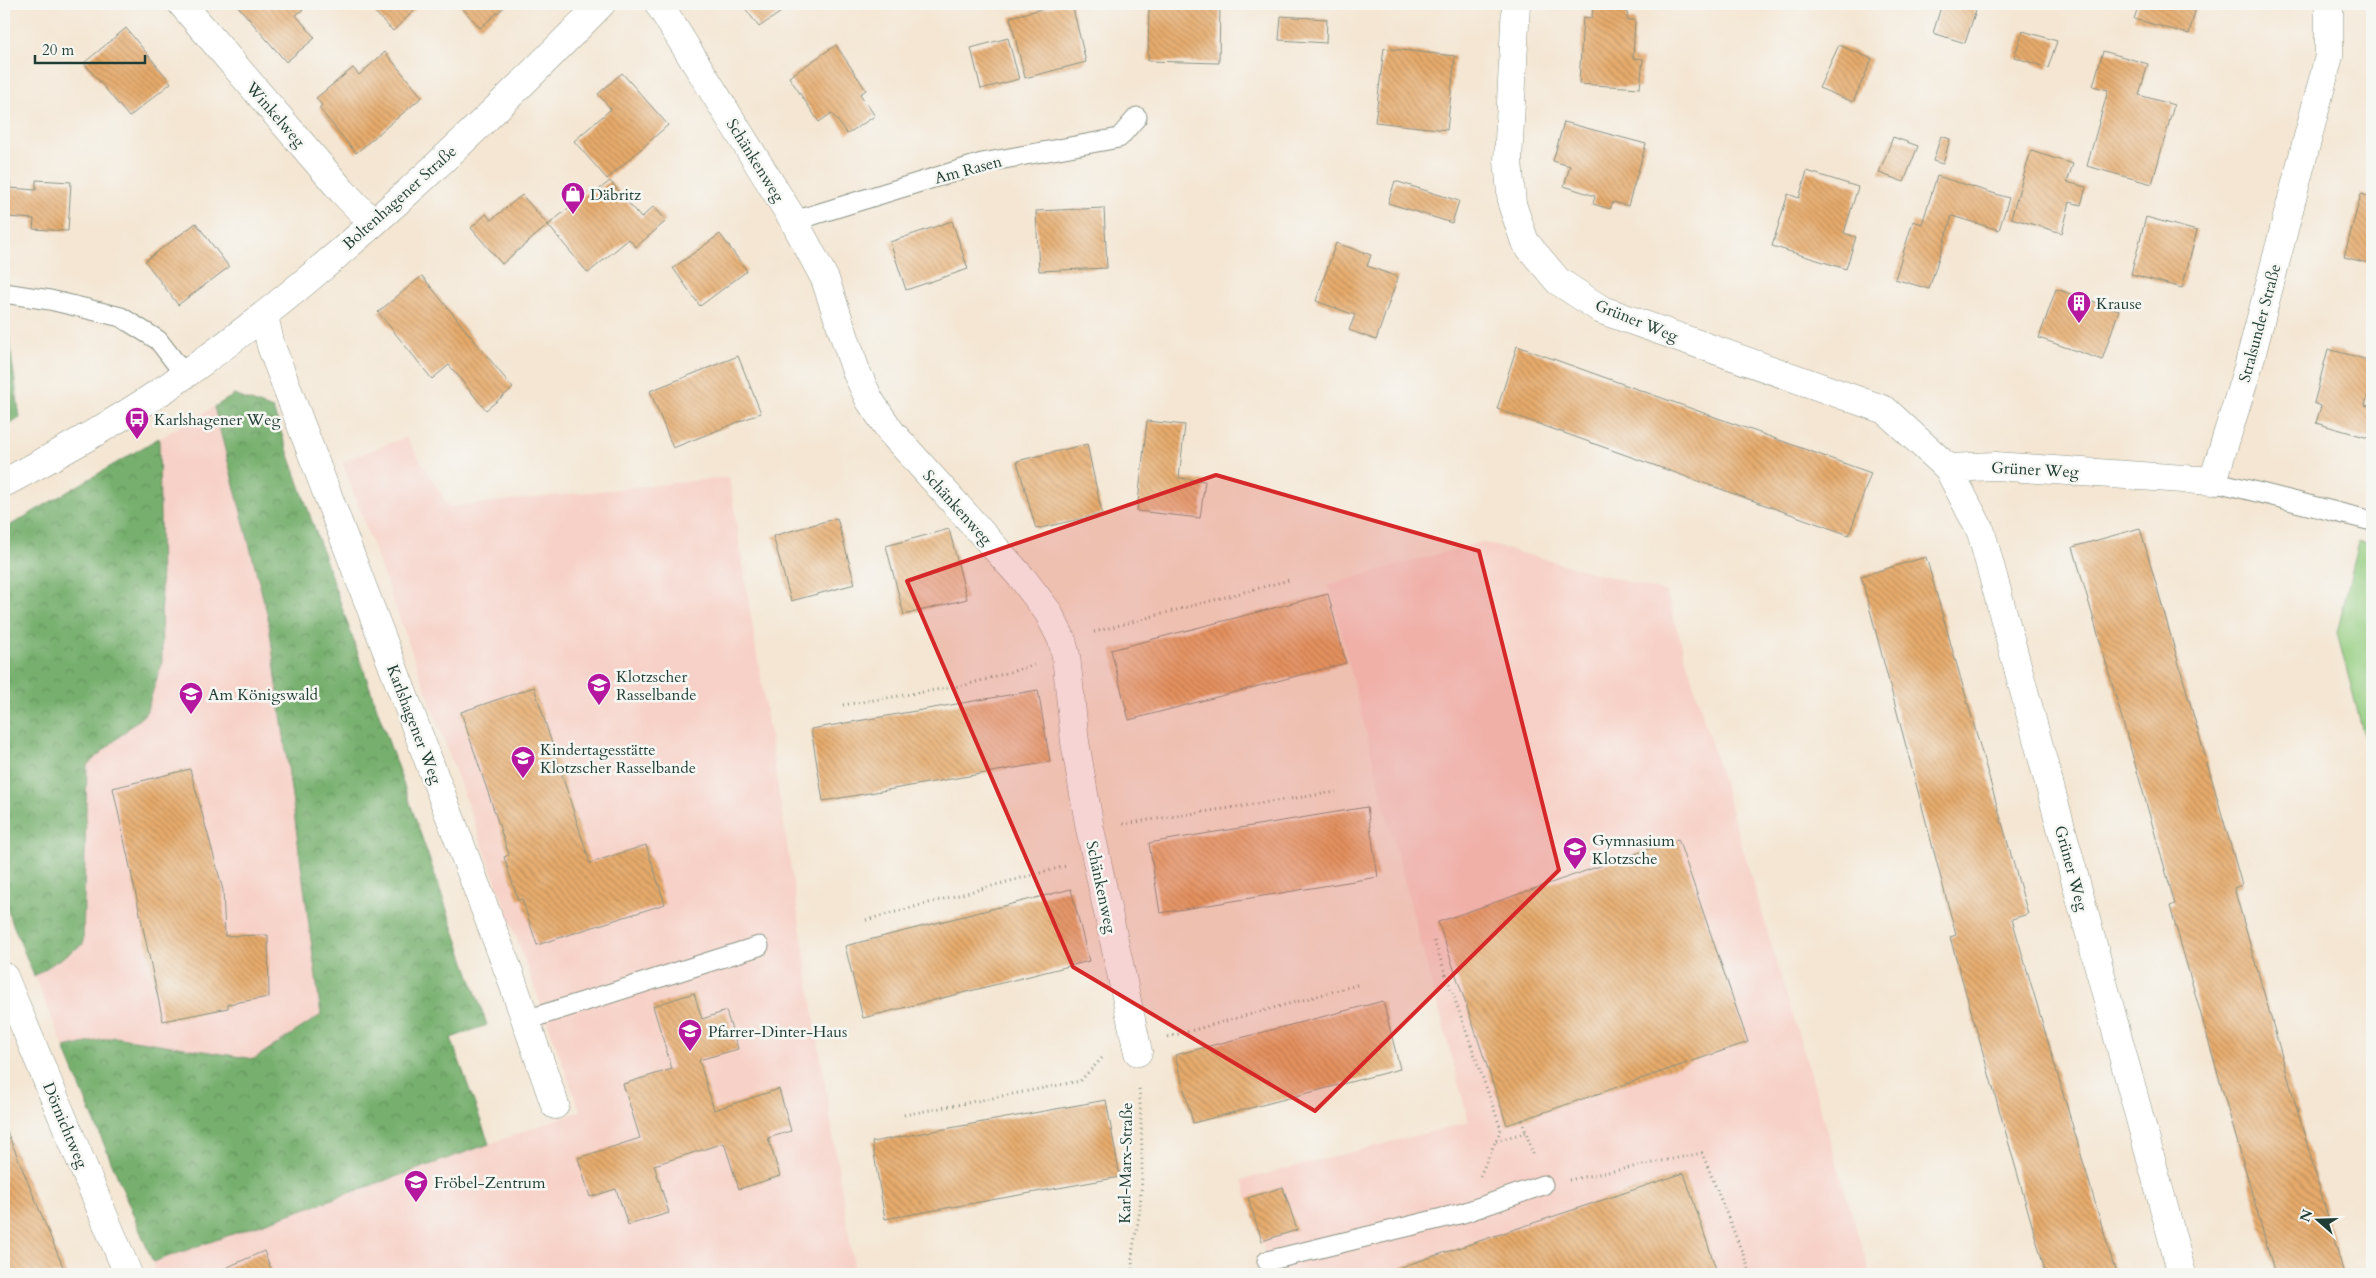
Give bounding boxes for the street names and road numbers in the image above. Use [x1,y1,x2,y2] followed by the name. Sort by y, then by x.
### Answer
[240,76,310,152] street label: Winkelweg
[721,115,789,206] street label: Schänkenweg
[338,141,461,255] street label: Boltenhagener Straße
[932,150,1004,190] street label: Am Rasen
[2234,262,2286,385] street label: Stralsunder Straße
[1592,294,1681,348] street label: Grüner Weg
[1991,457,2079,483] street label: Grüner Weg
[918,465,997,550] street label: Schänkenweg
[381,661,447,787] street label: Karlshagener Weg
[2049,823,2093,913] street label: Grüner Weg
[1080,839,1122,936] street label: Schänkenweg
[37,1079,93,1172] street label: Dörnichtweg
[1114,1102,1138,1224] street label: Karl-Marx-Straße

